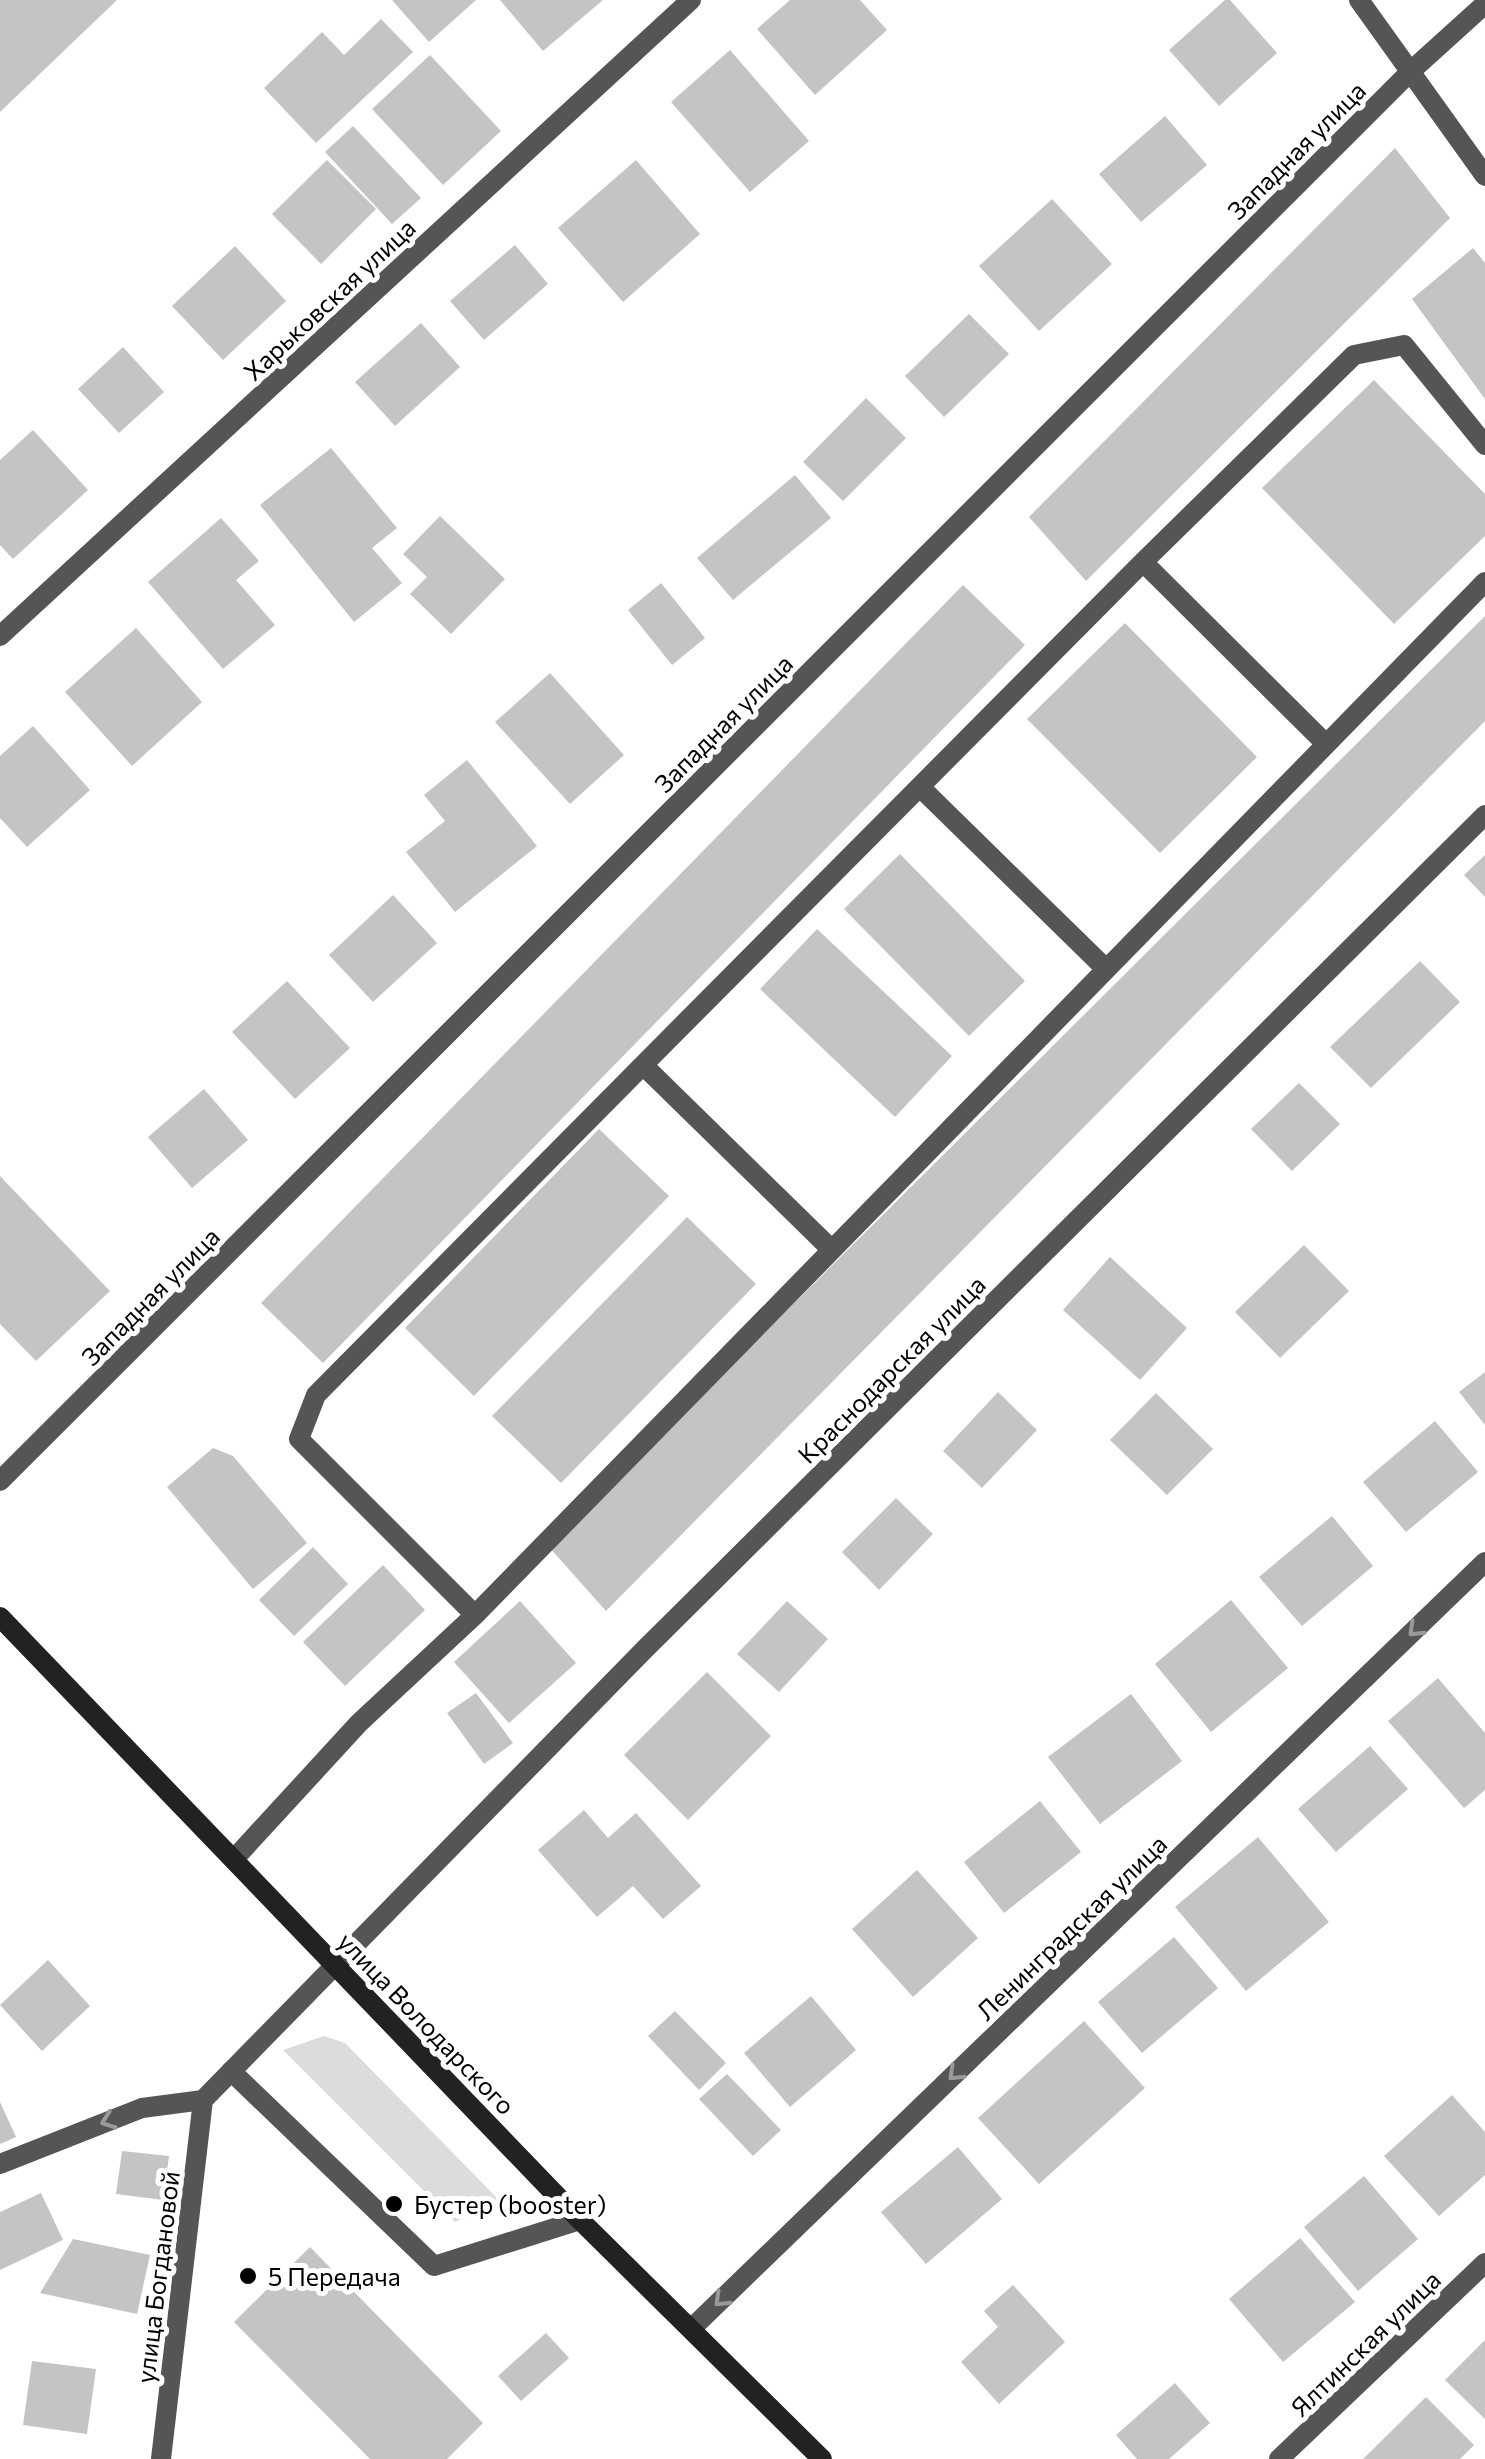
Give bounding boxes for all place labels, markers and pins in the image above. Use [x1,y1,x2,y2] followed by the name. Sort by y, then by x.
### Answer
[414,2189,606,2219] place label: Бустер (booster)
[383,2193,405,2215] marker: Бустер (booster)
[268,2261,401,2291] place label: 5 Передача
[237,2265,259,2287] marker: 5 Передача

